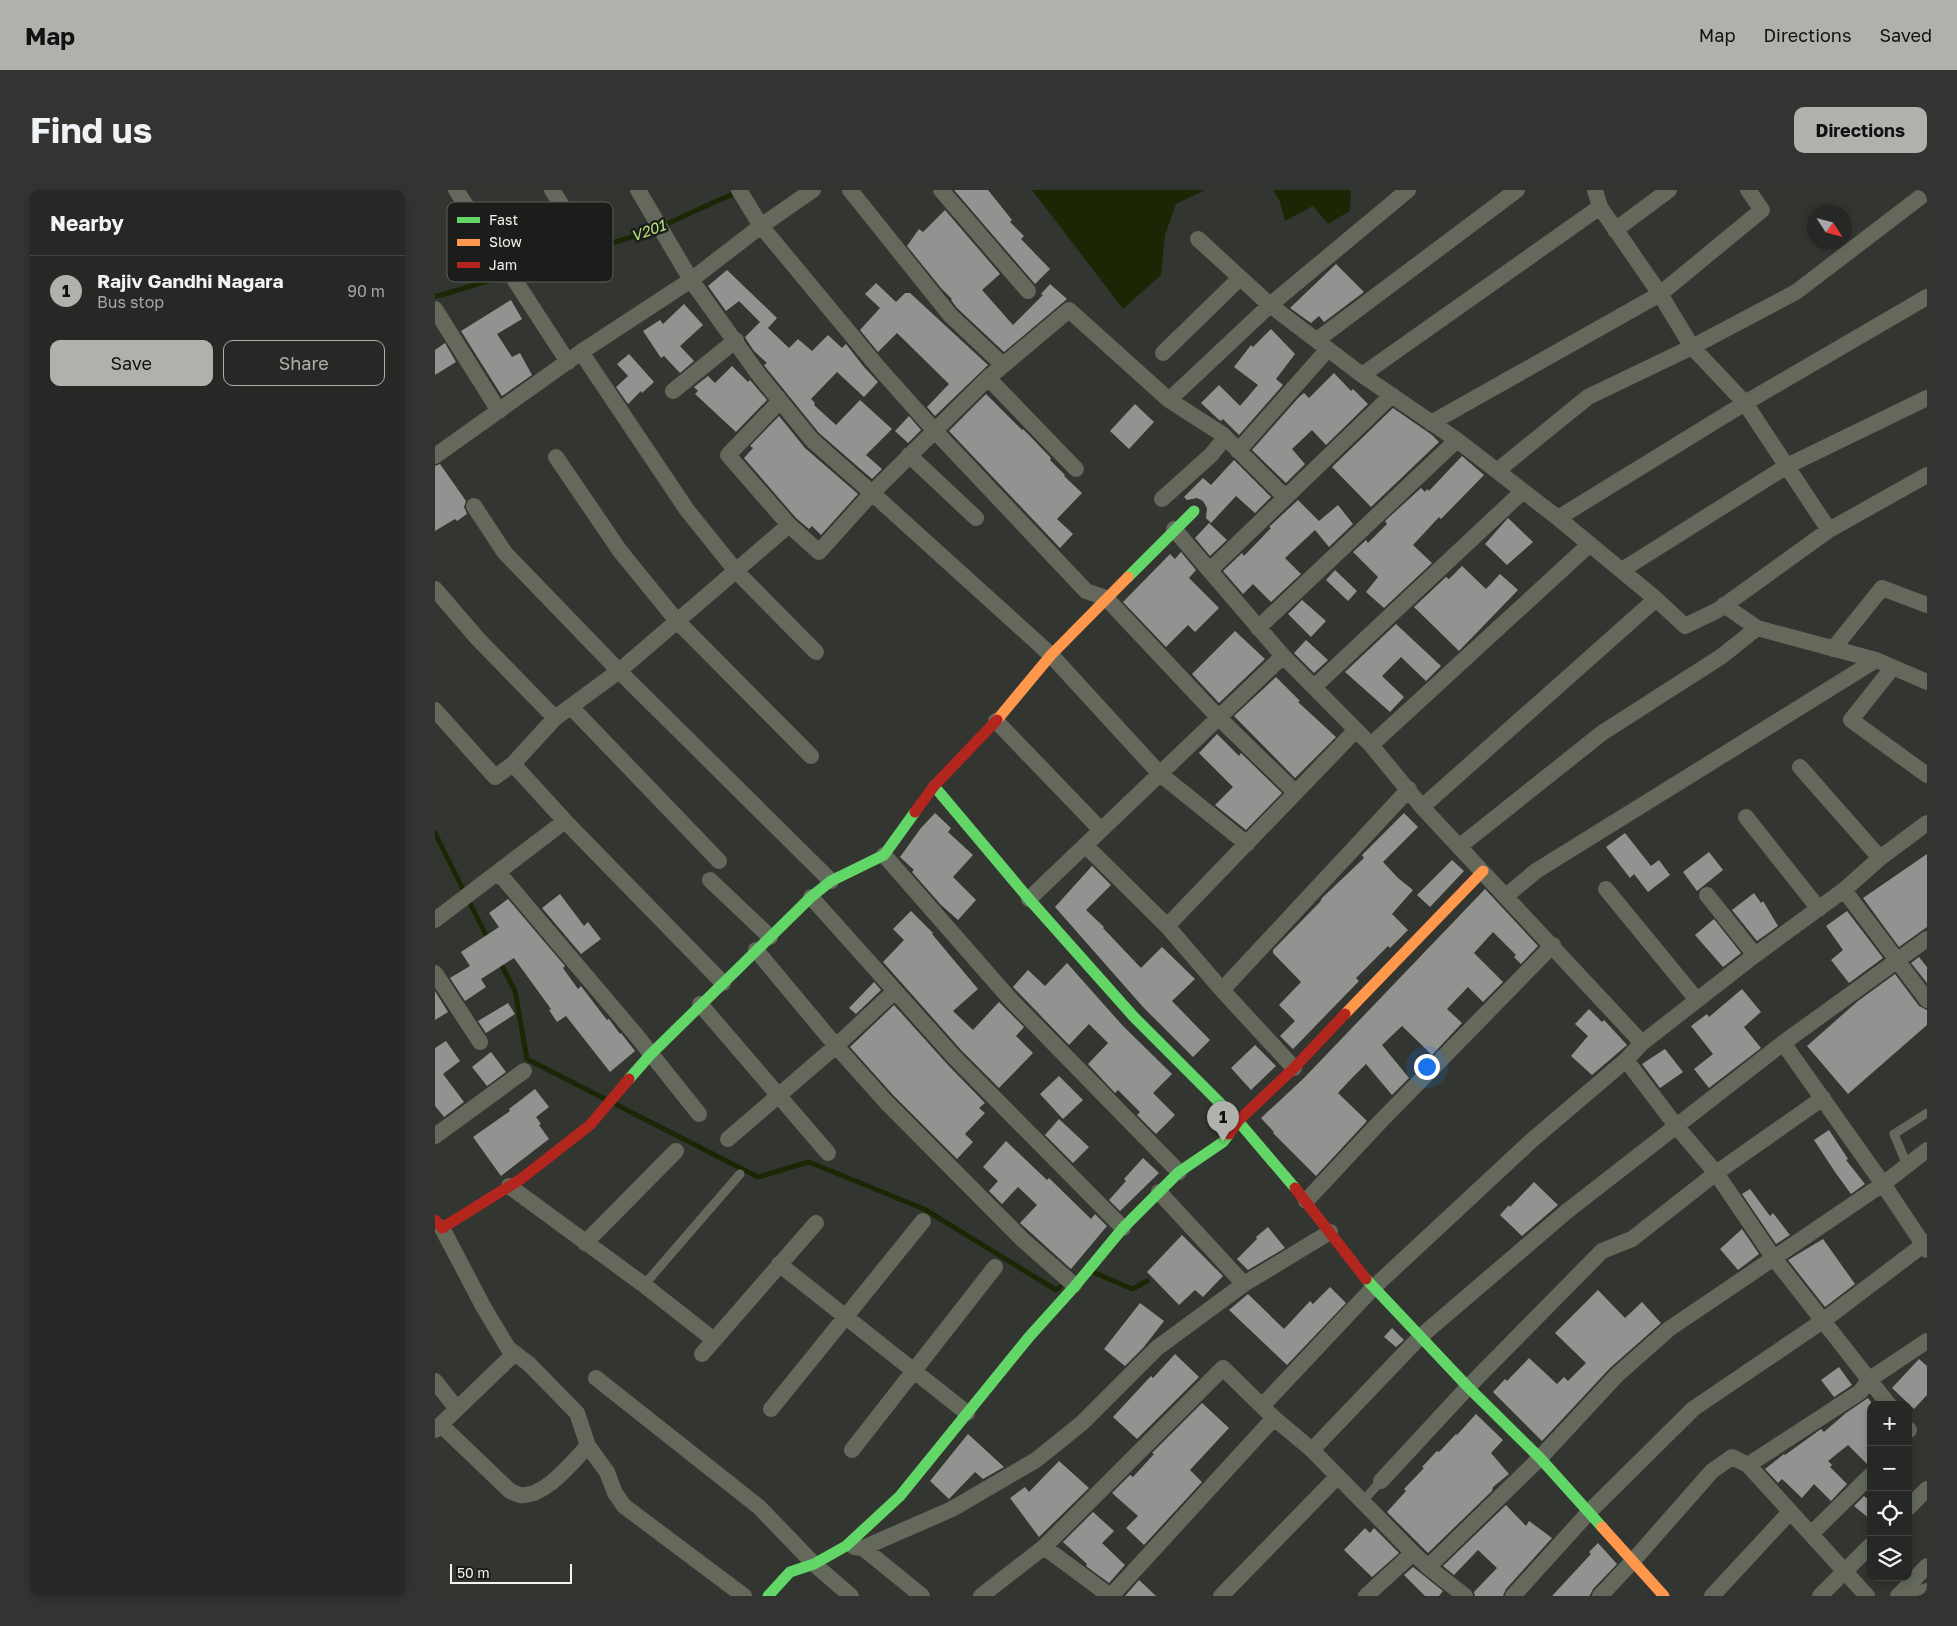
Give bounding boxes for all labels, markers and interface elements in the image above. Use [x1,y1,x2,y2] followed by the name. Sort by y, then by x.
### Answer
[25,21,75,50] text: Map
[1699,24,1735,46] text: Map
[1763,24,1851,46] text: Directions
[1879,24,1932,46] text: Saved
[1794,107,1927,153] button: Directions
[30,109,152,151] text: Find us
[447,202,613,282] legend
[1807,205,1852,250] north arrow
[50,210,124,236] text: Nearby
[489,211,518,228] text: Fast
[628,215,668,244] water label: V201
[489,233,522,250] text: Slow
[489,256,517,273] text: Jam
[97,269,283,292] text: Rajiv Gandhi Nagara
[62,281,70,301] text: 1
[347,281,385,301] text: 90 m
[97,292,164,312] text: Bus stop
[50,340,213,386] button: Save
[223,340,385,386] button: Share
[1414,1054,1440,1080] your location
[1207,1101,1239,1142] pin: 1
[1867,1401,1912,1581] map controls
[1867,1401,1912,1446] button: +
[1867,1446,1912,1491] button: −
[1867,1491,1912,1536] button: locate
[1867,1536,1912,1581] button: layers
[450,1561,573,1584] scale bar
[457,1564,490,1581] text: 50 m

